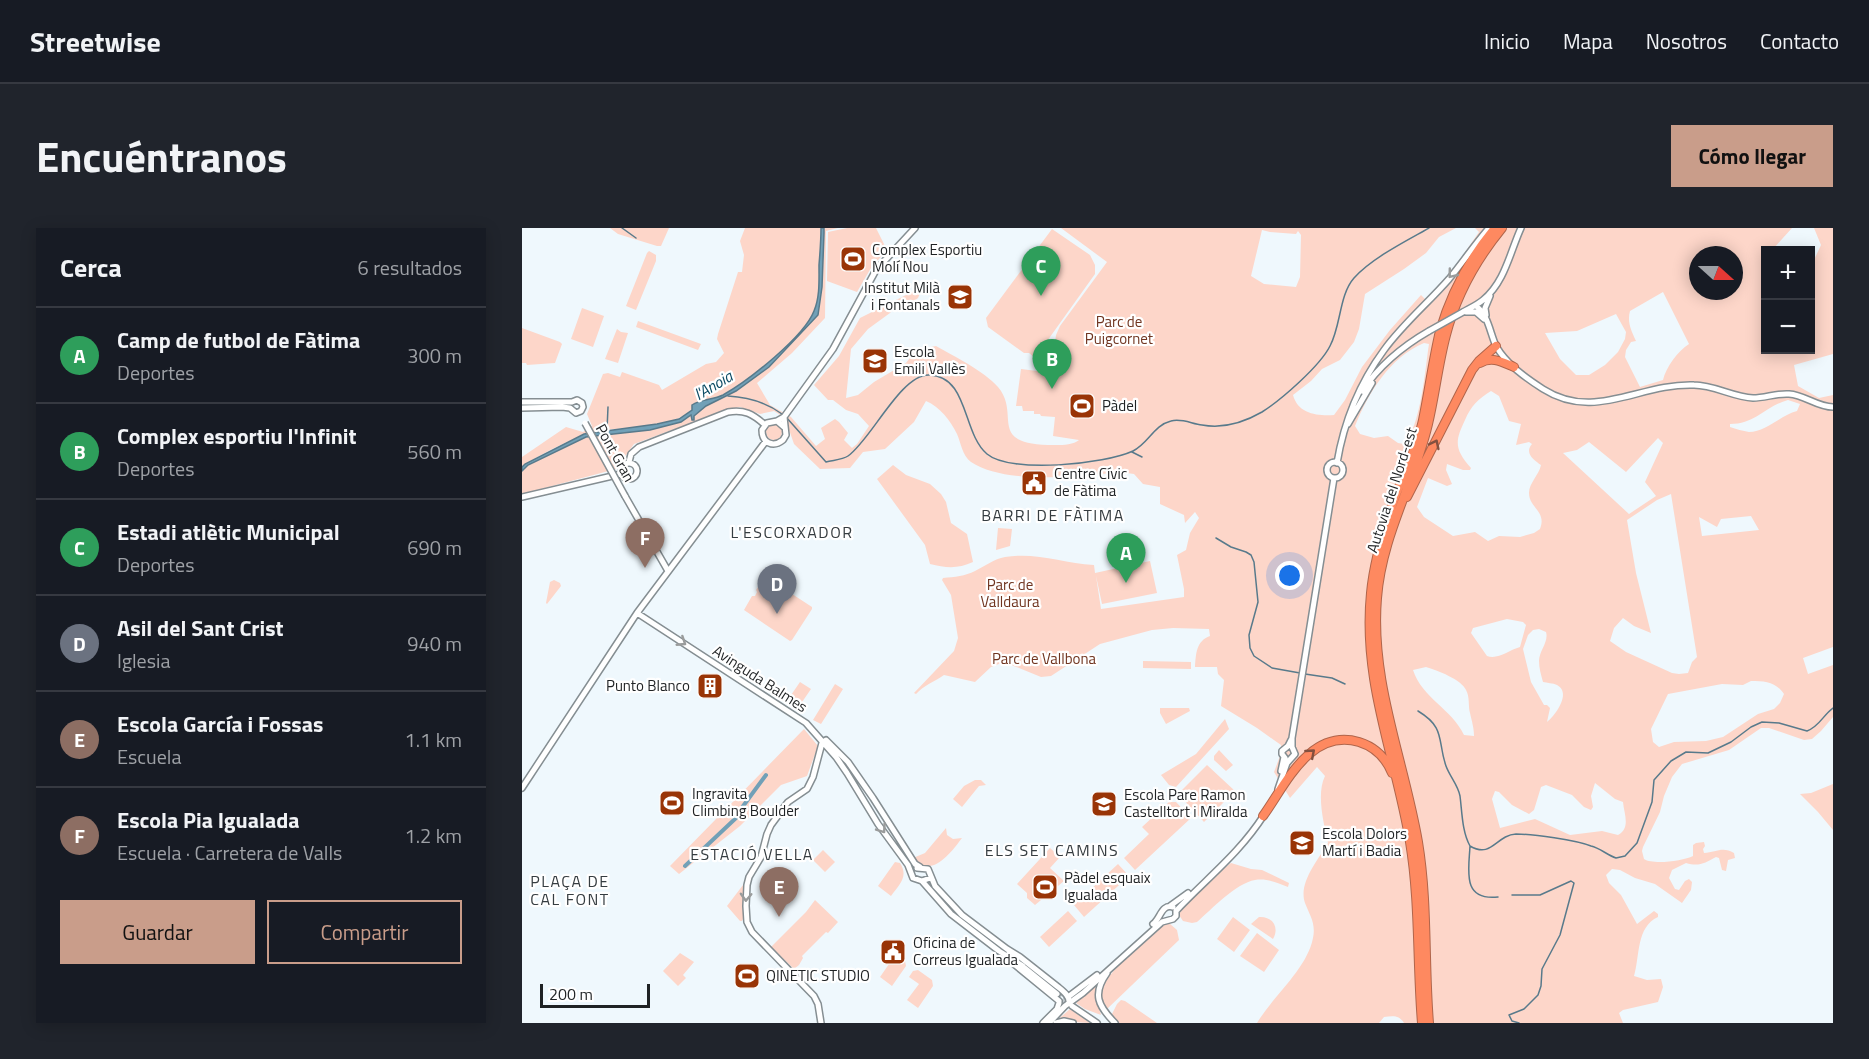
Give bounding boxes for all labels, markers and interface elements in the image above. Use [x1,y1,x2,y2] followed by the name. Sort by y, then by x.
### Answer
[30,20,161,63] text: Streetwise
[1484,25,1530,57] text: Inicio
[1563,25,1613,57] text: Mapa
[1646,25,1727,57] text: Nosotros
[1760,25,1839,57] text: Contacto
[36,124,287,188] text: Encuéntranos
[1671,125,1833,187] button: Cómo llegar
[872,238,982,278] place label: Complex Esportiu Molí Nou
[838,244,868,274] sports icon: Complex Esportiu Molí Nou
[1689,246,1743,300] north arrow
[1761,246,1815,354] map controls
[1761,246,1815,300] button: +
[1022,247,1060,296] pin: C
[60,248,122,287] text: Cerca
[358,252,462,283] text: 6 resultados
[1449,267,1460,278] one-way arrow
[864,276,940,316] place label: Institut Milà i Fontanals
[945,282,975,312] school or university icon: Institut Milà i Fontanals
[1761,300,1815,354] button: −
[1085,310,1154,350] park label: Parc de Puigcornet
[117,323,360,357] text: Camp de futbol de Fàtima
[73,340,86,371] text: A
[407,340,462,371] text: 300 m
[894,340,966,380] place label: Escola Emili Vallès
[1032,340,1072,389] pin: B
[860,346,890,376] school or university icon: Escola Emili Vallès
[117,357,194,388] text: Deportes
[689,364,738,406] water label: l'Anoia
[1067,391,1097,421] sports icon: Pàdel
[1102,394,1137,417] place label: Pàdel
[117,419,357,453] text: Complex esportiu l'Infinit
[590,419,641,486] street label: Pont Gran
[1360,423,1423,556] street label: Autovia del Nord-est
[73,436,86,467] text: B
[407,436,462,467] text: 560 m
[1427,439,1439,450] one-way arrow
[117,453,194,484] text: Deportes
[1054,462,1127,502] place label: Centre Cívic de Fàtima
[1019,468,1049,498] public building icon: Centre Cívic de Fàtima
[981,503,1125,527] district label: BARRI DE FÀTIMA
[117,515,340,549] text: Estadi atlètic Municipal
[626,518,664,568] pin: F
[730,520,854,544] district label: L'ESCORXADOR
[74,532,85,563] text: C
[407,532,462,563] text: 690 m
[1106,534,1146,583] pin: A
[117,549,194,580] text: Deportes
[1275,561,1304,590] your location
[758,564,796,614] pin: D
[981,573,1040,613] park label: Parc de Valldaura
[117,611,284,645] text: Asil del Sant Crist
[73,628,86,659] text: D
[407,628,462,659] text: 940 m
[676,635,686,647] one-way arrow
[708,639,812,718] street label: Avinguda Balmes
[117,645,170,676] text: Iglesia
[992,647,1097,670] park label: Parc de Vallbona
[695,671,725,701] building icon: Punto Blanco
[606,674,690,697] place label: Punto Blanco
[117,707,323,741] text: Escola García i Fossas
[74,724,85,755] text: E
[405,724,462,755] text: 1.1 km
[117,741,181,772] text: Escuela
[1304,749,1315,760] one-way arrow
[692,782,799,822] place label: Ingravita Climbing Boulder
[1124,783,1248,823] place label: Escola Pare Ramon Castelltort i Miralda
[657,788,687,818] sports icon: Ingravita Climbing Boulder
[1089,789,1119,819] school or university icon: Escola Pare Ramon Castelltort i Miralda
[117,803,300,837] text: Escola Pia Igualada
[74,820,85,851] text: F
[405,820,462,851] text: 1.2 km
[1322,822,1407,862] place label: Escola Dolors Martí i Badia
[875,823,886,834] one-way arrow
[1287,828,1317,858] school or university icon: Escola Dolors Martí i Badia
[117,837,342,868] text: Escuela · Carretera de Valls
[985,838,1119,862] district label: ELS SET CAMINS
[690,842,814,866] district label: ESTACIÓ VELLA
[1064,866,1151,906] place label: Pàdel esquaix Igualada
[760,868,798,917] pin: E
[530,869,610,911] district label: PLAÇA DE CAL FONT
[1030,872,1060,902] sports icon: Pàdel esquaix Igualada
[740,892,753,901] one-way arrow
[60,900,255,964] button: Guardar
[267,900,462,964] button: Compartir
[913,931,1019,971] place label: Oficina de Correus Igualada
[878,937,908,967] public building icon: Oficina de Correus Igualada
[732,961,762,991] sports icon: QINETIC STUDIO
[766,964,870,987] place label: QINETIC STUDIO
[540,981,650,1008] scale bar
[549,982,593,1006] text: 200 m

